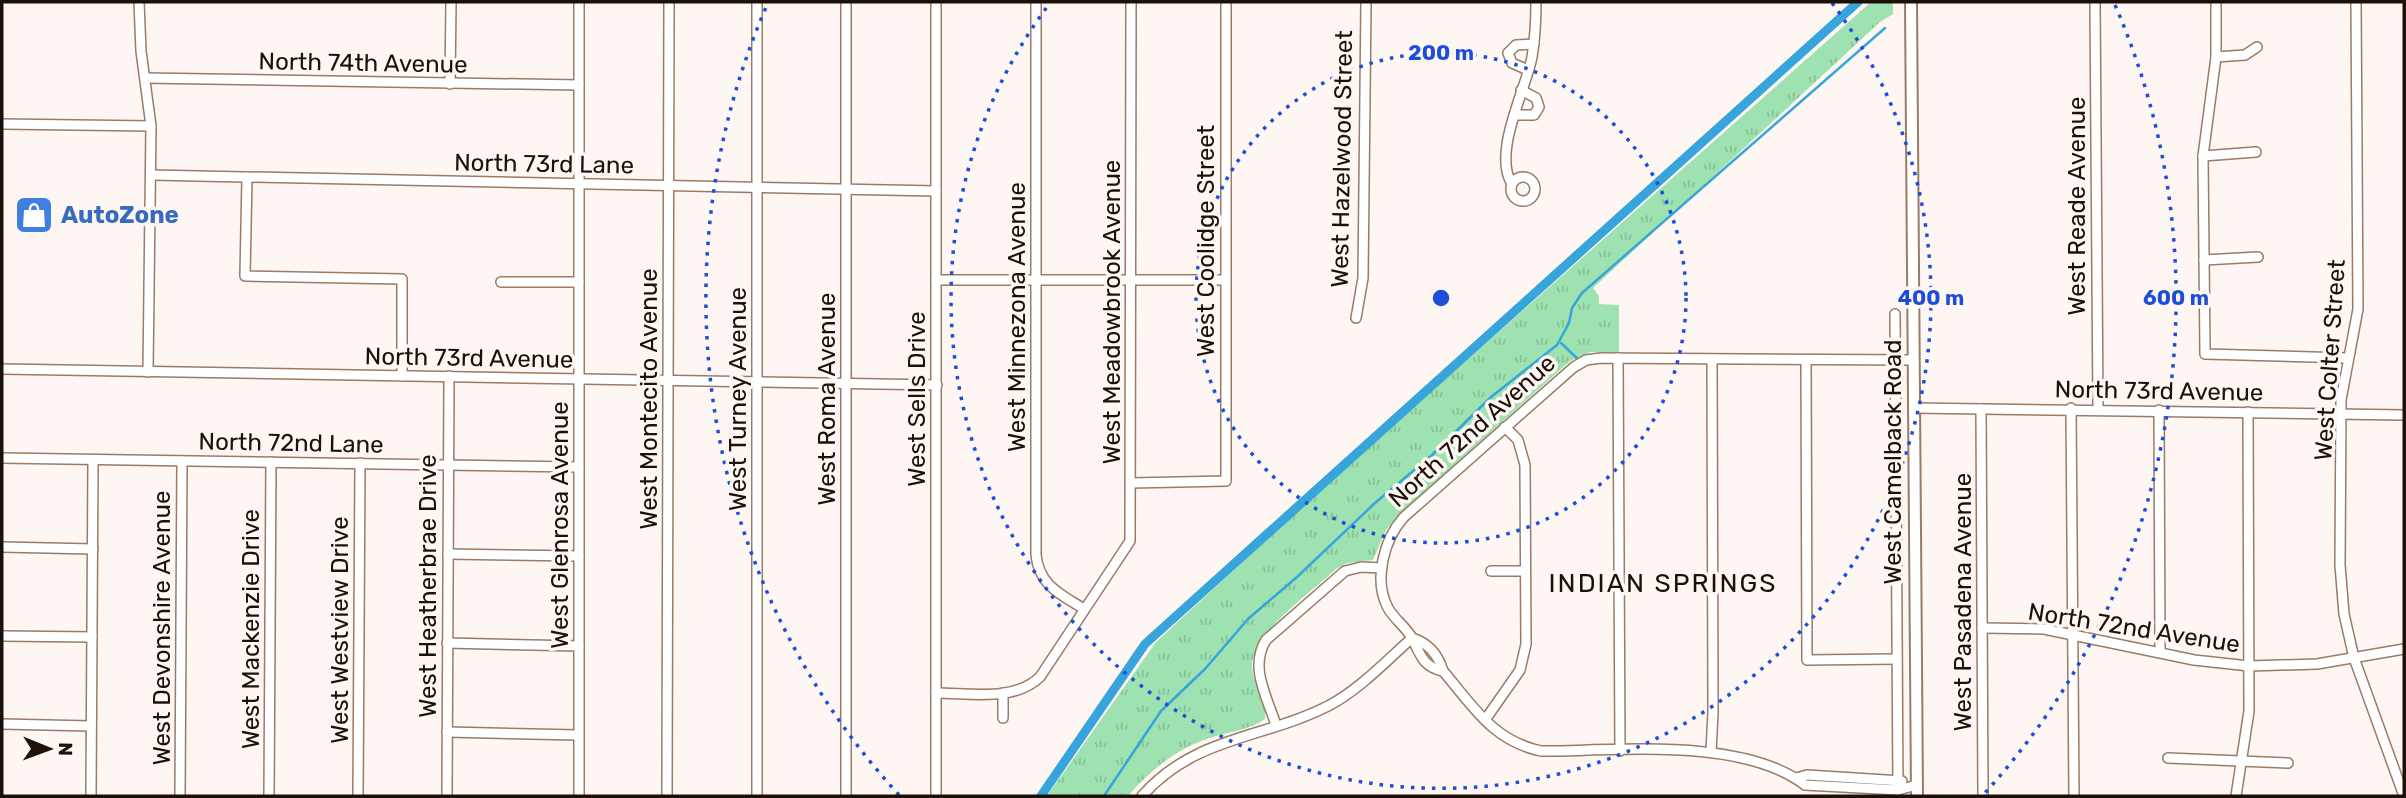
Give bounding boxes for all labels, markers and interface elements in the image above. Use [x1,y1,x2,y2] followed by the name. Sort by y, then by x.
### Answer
[1326,30,1358,288] street label: West Hazelwood Street
[1408,40,1474,65] text: 200 m
[258,47,468,79] street label: North 74th Avenue
[2063,97,2091,315] street label: West Reade Avenue
[1192,125,1220,357] street label: West Coolidge Street
[454,148,634,180] street label: North 73rd Lane
[1098,160,1126,464] street label: West Meadowbrook Avenue
[1003,182,1031,452] street label: West Minnezona Avenue
[13,194,55,236] shop icon: AutoZone
[61,201,179,229] place label: AutoZone
[2309,258,2351,462] street label: West Colter Street
[635,268,663,530] street label: West Montecito Avenue
[1898,285,1964,310] text: 400 m
[2143,285,2209,310] text: 600 m
[1429,286,1453,310] centre of rings
[724,287,752,511] street label: West Turney Avenue
[813,293,841,505] street label: West Roma Avenue
[903,311,931,487] street label: West Sells Drive
[1879,339,1907,585] street label: West Camelback Road
[364,342,574,374] street label: North 73rd Avenue
[1383,349,1561,513] street label: North 72nd Avenue
[2054,375,2264,407] street label: North 73rd Avenue
[546,401,574,649] street label: West Glenrosa Avenue
[198,427,384,459] street label: North 72nd Lane
[414,454,442,718] street label: West Heatherbrae Drive
[1949,473,1977,731] street label: West Pasadena Avenue
[148,491,176,765] street label: West Devonshire Avenue
[237,509,265,749] street label: West Mackenzie Drive
[326,516,354,744] street label: West Westview Drive
[1549,568,1777,599] district label: INDIAN SPRINGS
[2026,597,2242,659] street label: North 72nd Avenue
[14,714,84,784] north arrow
[54,742,77,756] text: N

